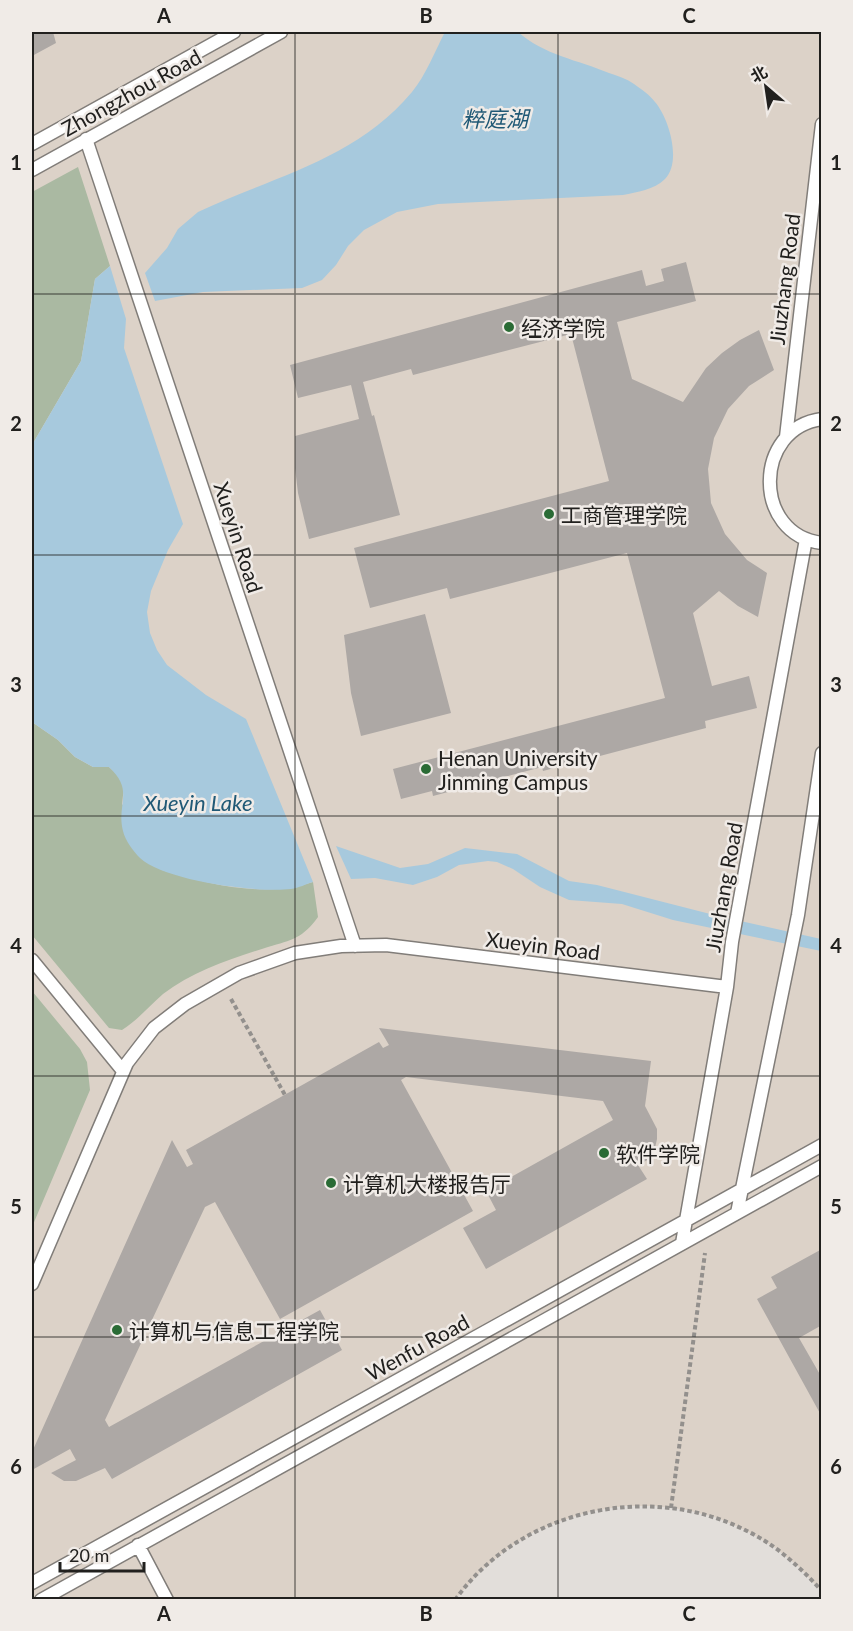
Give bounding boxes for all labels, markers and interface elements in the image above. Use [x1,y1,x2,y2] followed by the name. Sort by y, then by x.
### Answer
[156,3,171,27] text: A
[419,3,433,27] text: B
[682,3,696,27] text: C
[57,43,205,141] street label: Zhongzhou Road
[736,57,796,117] north arrow
[747,61,770,86] text: 北
[462,105,531,132] water label: 粹庭湖
[10,150,22,174] text: 1
[830,150,842,174] text: 1
[764,212,804,346] street label: Jiuzhang Road
[521,315,605,340] place label: 经济学院
[502,320,516,334] marker: 经济学院
[10,411,22,435] text: 2
[830,411,842,435] text: 2
[209,478,269,596] street label: Xueyin Road
[561,502,687,527] place label: 工商管理学院
[542,507,556,521] marker: 工商管理学院
[10,672,22,696] text: 3
[830,672,842,696] text: 3
[438,745,598,794] place label: Henan University Jinming Campus
[419,762,433,776] marker: Henan University Jinming Campus
[143,789,252,816] water label: Xueyin Lake
[699,820,747,954] street label: Jiuzhang Road
[484,926,602,964] street label: Xueyin Road
[10,933,22,957] text: 4
[830,933,842,957] text: 4
[616,1141,700,1166] place label: 软件学院
[597,1146,611,1160] marker: 软件学院
[343,1171,511,1196] place label: 计算机大楼报告厅
[324,1176,338,1190] marker: 计算机大楼报告厅
[10,1194,22,1218] text: 5
[830,1194,842,1218] text: 5
[361,1308,473,1386] street label: Wenfu Road
[129,1318,339,1343] place label: 计算机与信息工程学院
[110,1323,124,1337] marker: 计算机与信息工程学院
[10,1454,22,1478] text: 6
[830,1454,842,1478] text: 6
[60,1535,144,1573] scale bar
[69,1544,109,1566] text: 20 m
[156,1601,171,1625] text: A
[419,1601,433,1625] text: B
[682,1601,696,1625] text: C

